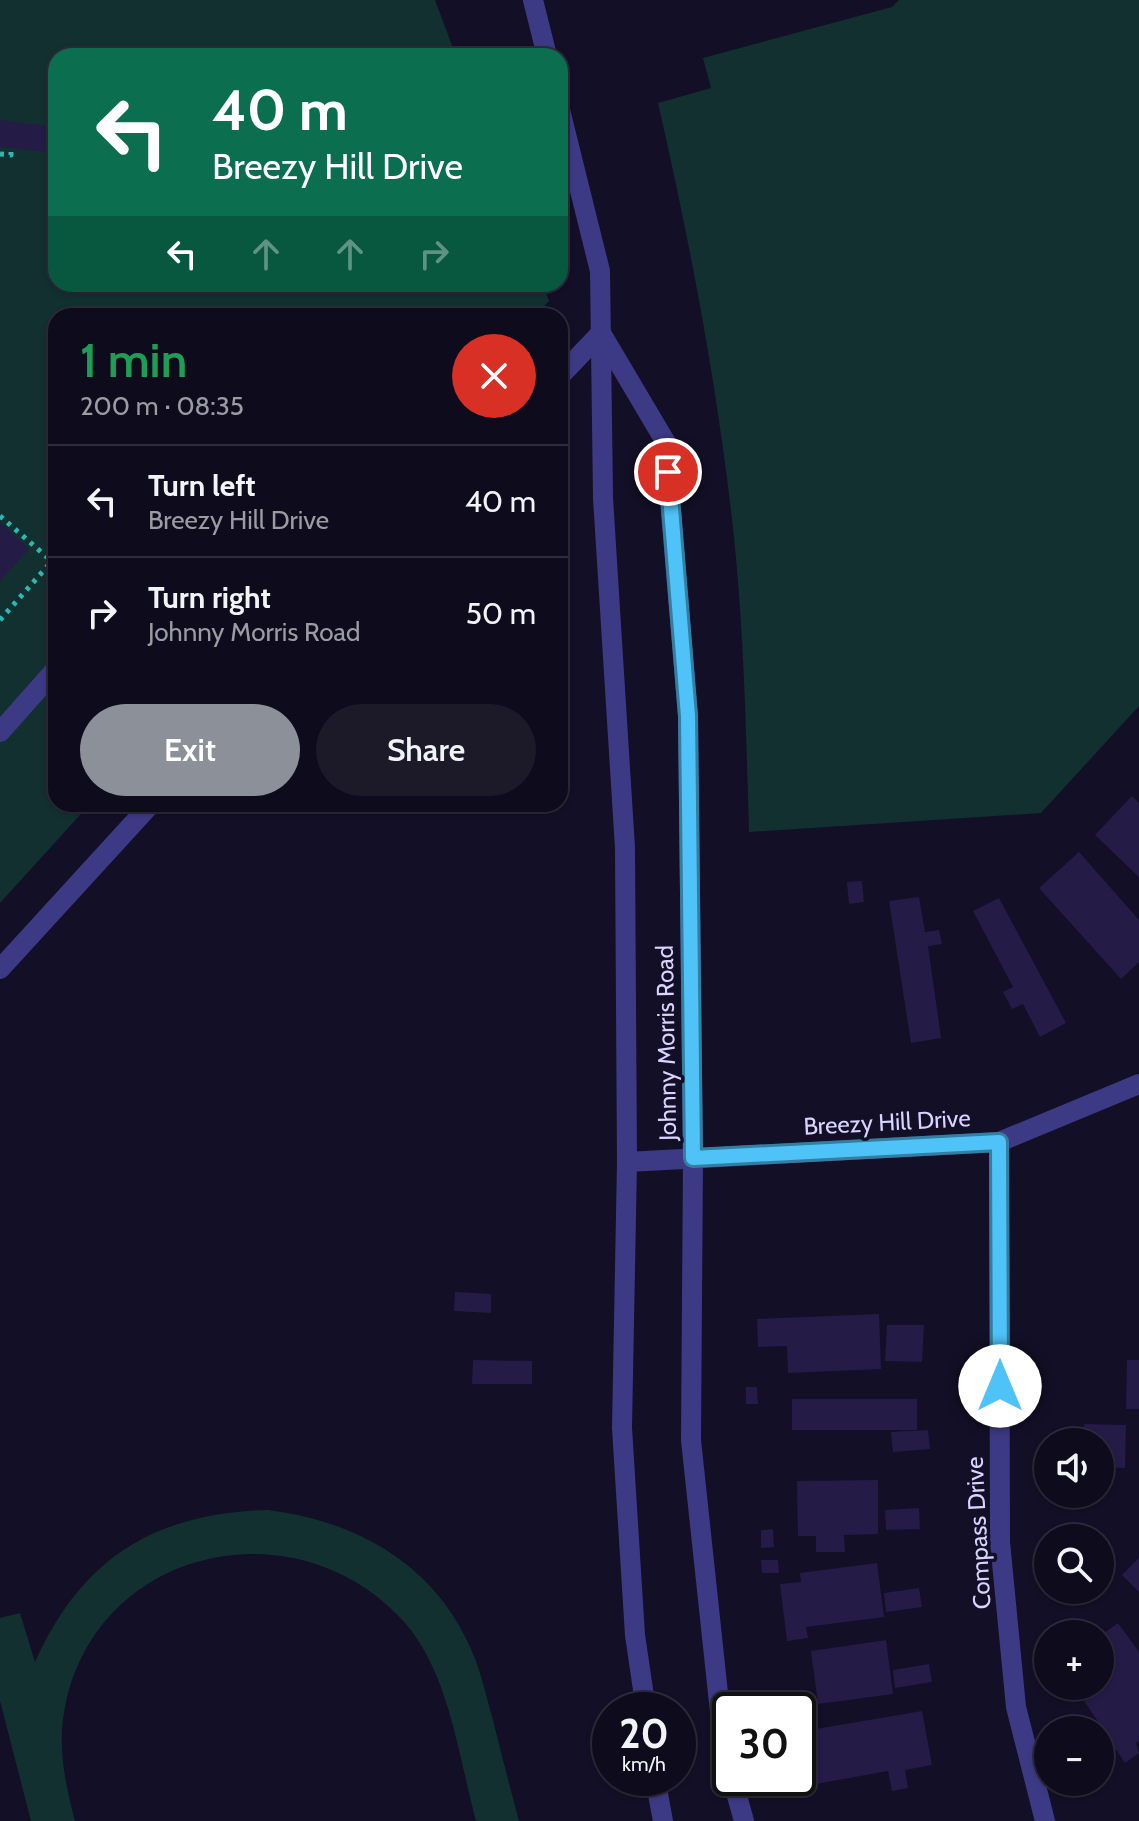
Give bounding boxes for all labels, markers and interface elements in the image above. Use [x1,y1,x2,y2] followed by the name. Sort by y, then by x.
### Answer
[212,76,348,144] text: 40 m
[80,80,184,184] icon: left
[212,144,463,188] text: Breezy Hill Drive
[160,232,204,276] icon: left
[244,232,288,276] icon: ahead
[328,232,372,276] icon: ahead
[412,232,456,276] icon: right
[80,331,187,389] text: 1 min
[452,334,536,418] button: close
[80,390,244,422] text: 200 m · 08:35
[634,438,702,506] pin
[646,450,690,494] icon: arrive
[148,467,256,504] text: Turn left
[80,479,124,523] icon: left
[465,483,536,520] text: 40 m
[148,504,329,536] text: Breezy Hill Drive
[148,579,271,616] text: Turn right
[80,591,124,635] icon: right
[466,595,536,632] text: 50 m
[148,616,360,648] text: Johnny Morris Road
[80,704,300,796] button: Exit
[316,704,536,796] button: Share
[650,945,682,1142] street label: Johnny Morris Road
[803,1103,971,1141] street label: Breezy Hill Drive
[958,1344,1042,1428] position arrow
[1034,1428,1114,1796] map controls
[1034,1428,1114,1508] button: sound
[960,1456,996,1610] street label: Compass Drive
[1034,1524,1114,1604] button: search
[1034,1620,1114,1700] button: +
[712,1692,816,1796] speed limit sign: 30
[619,1709,669,1758] text: 20
[1034,1716,1114,1796] button: −
[622,1752,666,1776] text: km/h

